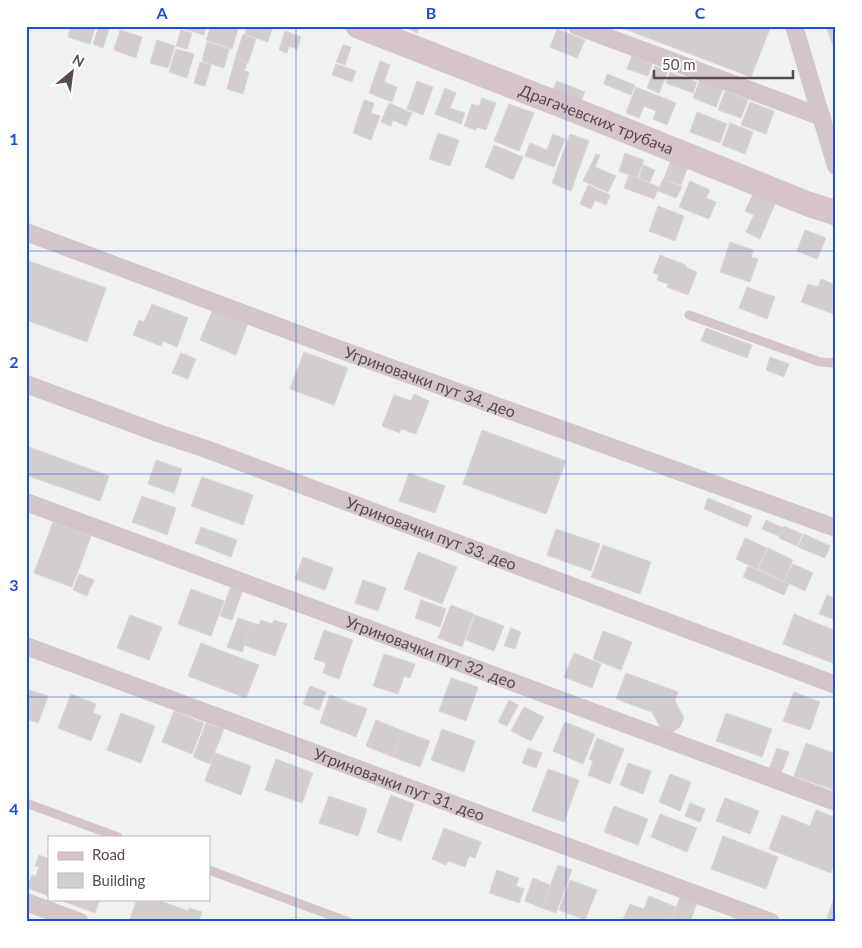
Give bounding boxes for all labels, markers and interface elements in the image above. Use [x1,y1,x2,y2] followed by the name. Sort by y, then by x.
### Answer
[155,3,168,22] text: A
[426,3,436,22] text: B
[695,3,706,22] text: C
[48,48,98,98] north arrow
[654,48,793,80] scale bar
[70,50,87,70] text: N
[662,55,696,73] text: 50 m
[517,80,677,158] street label: Драгачевских трубача
[9,129,19,148] text: 1
[342,342,519,421] street label: Угриновачки пут 34. део
[9,352,19,371] text: 2
[344,492,519,574] street label: Угриновачки пут 33. део
[9,575,19,594] text: 3
[343,611,519,692] street label: Угриновачки пут 32. део
[311,743,487,824] street label: Угриновачки пут 31. део
[9,799,19,818] text: 4
[48,836,210,900] legend
[92,845,125,863] text: Road
[92,871,145,889] text: Building

